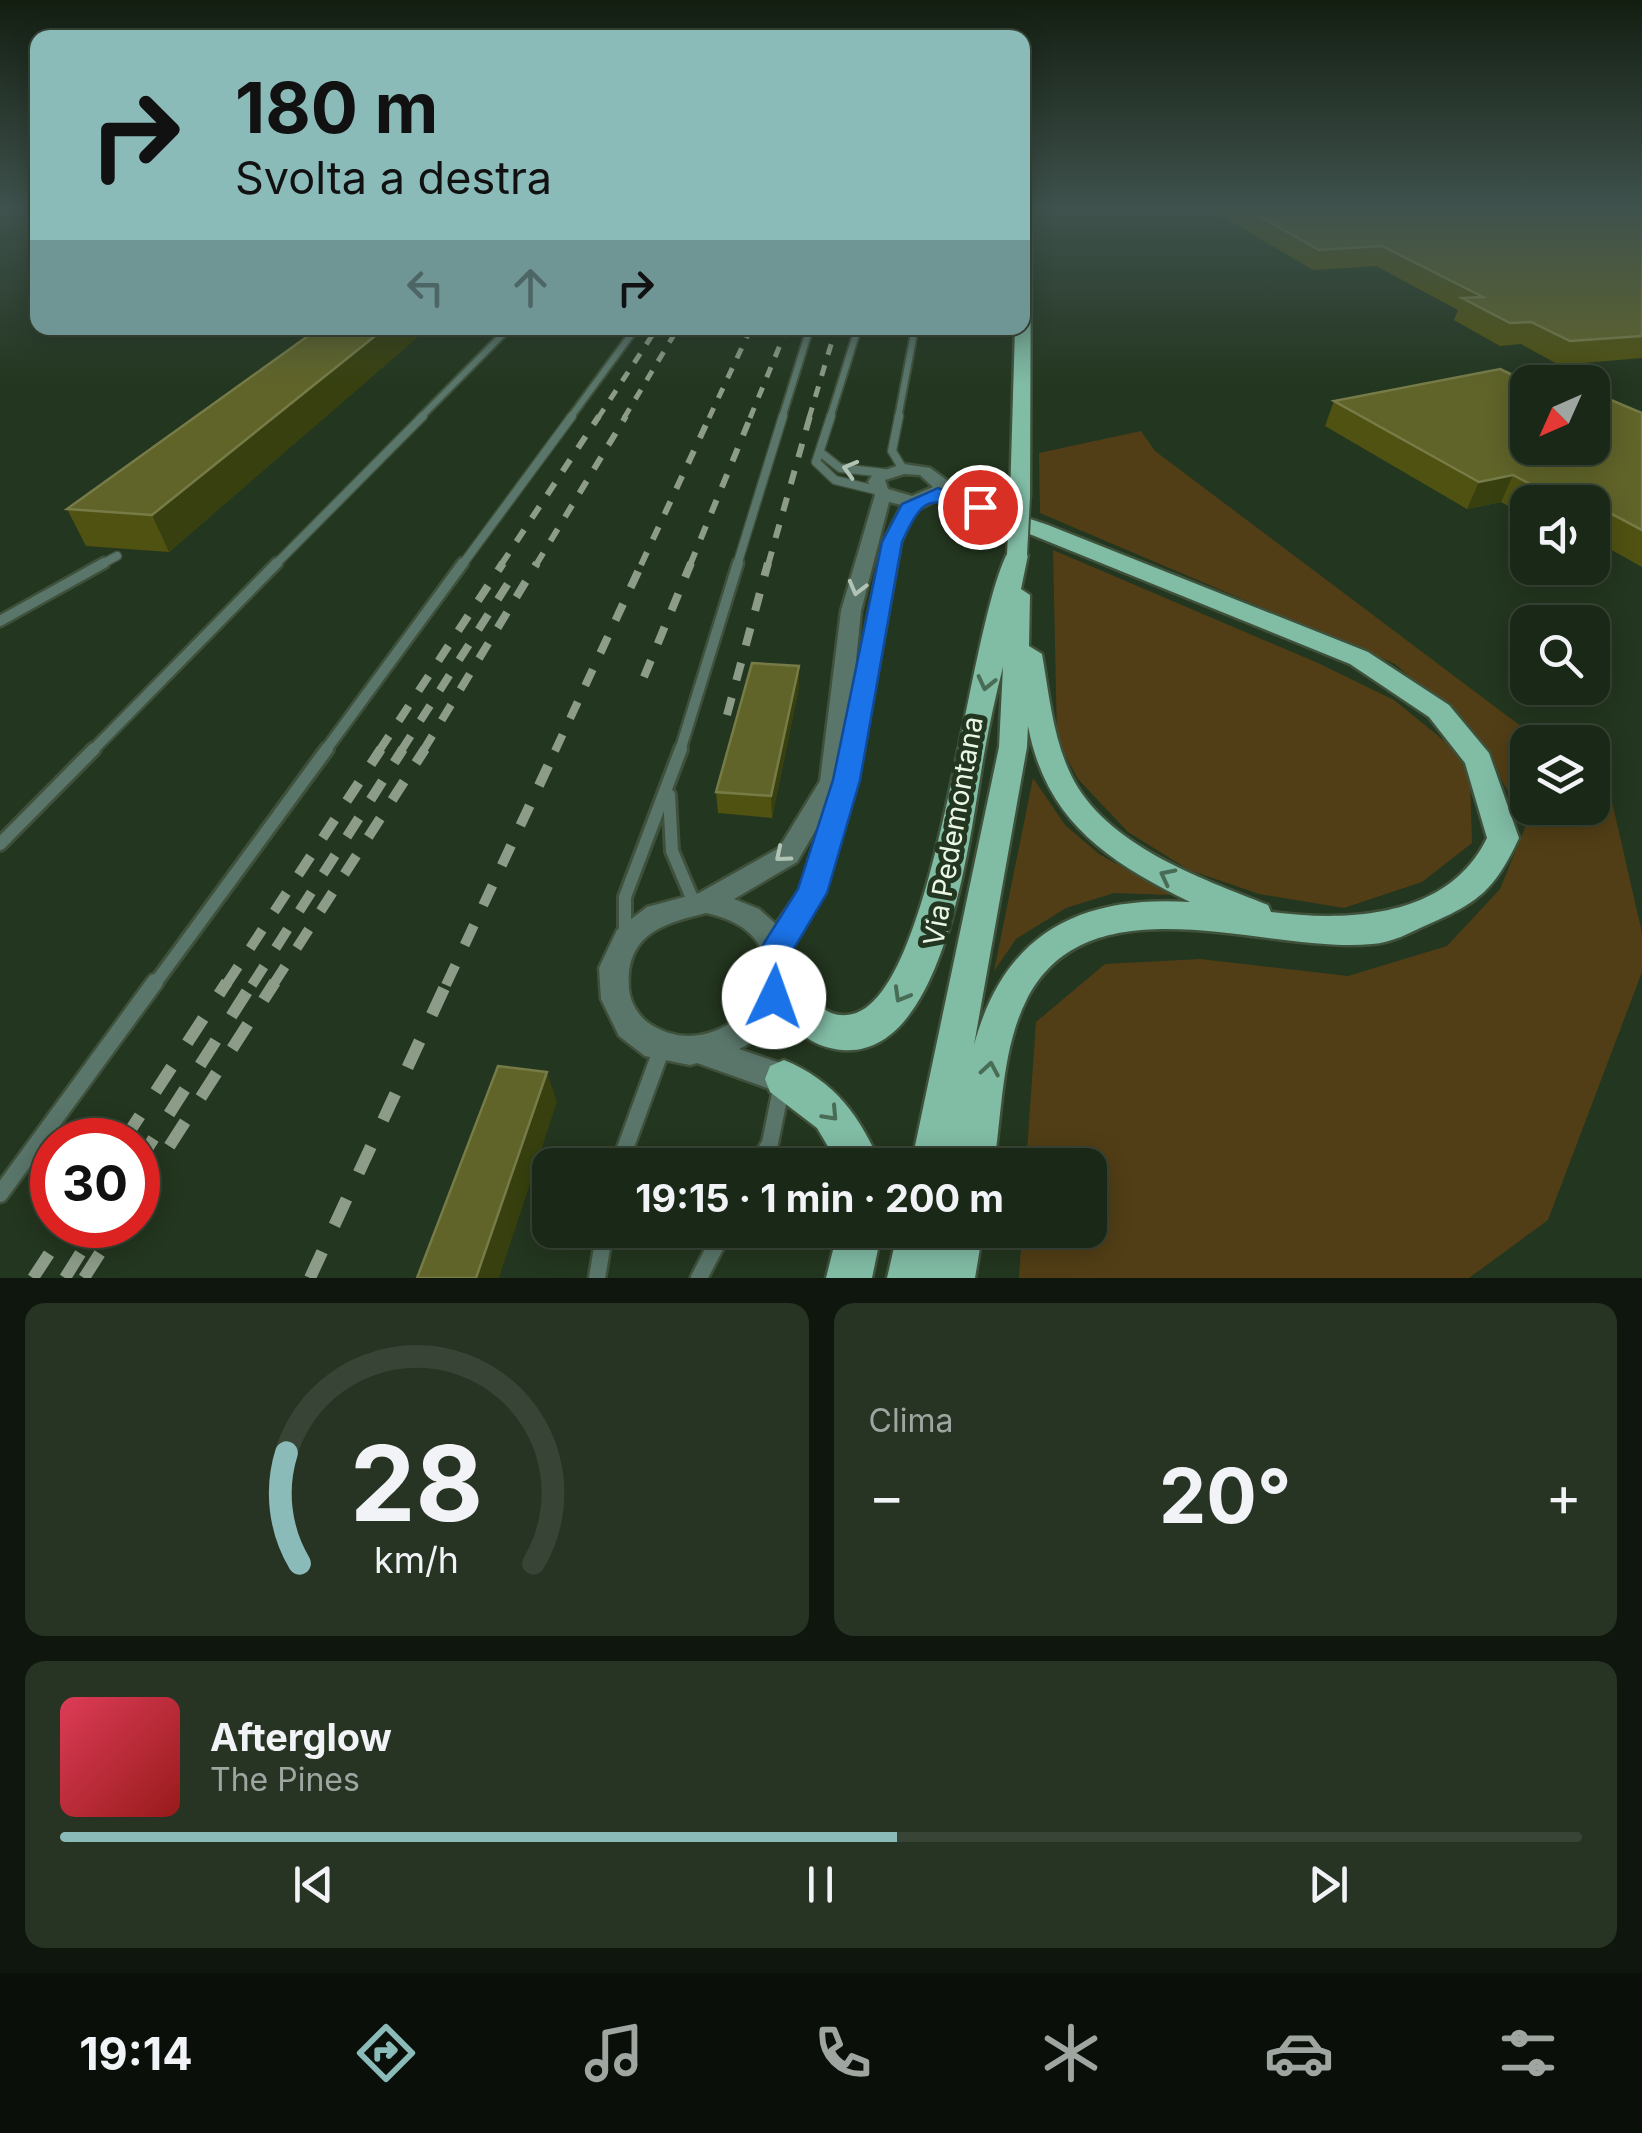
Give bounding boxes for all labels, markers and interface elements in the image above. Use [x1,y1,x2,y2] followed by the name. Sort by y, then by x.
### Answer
[235,65,438,150] text: 180 m
[70,70,200,200] icon: right
[235,150,552,205] text: Svolta a destra
[398,260,453,315] icon: left
[503,260,558,315] icon: ahead
[608,260,663,315] icon: right
[1510,365,1610,465] north arrow
[1510,365,1610,825] map controls
[842,460,859,481] one-way arrow
[938,465,1023,550] pin
[953,480,1008,535] icon: arrive
[1510,485,1610,585] button: sound
[848,579,869,596] one-way arrow
[1510,605,1610,705] button: search
[977,675,998,692] one-way arrow
[916,714,990,948] street label: Via Pedemontana
[1510,725,1610,825] button: layers
[775,843,793,861] one-way arrow
[1160,869,1178,888] one-way arrow
[722,945,826,1049] position arrow
[894,984,913,1002] one-way arrow
[979,1061,1000,1078] one-way arrow
[819,1103,837,1121] one-way arrow
[30,1118,160,1248] speed limit sign: 30
[635,1175,1004,1221] text: 19:15 · 1 min · 200 m
[869,1401,953,1440] text: Clima
[350,1420,483,1546] text: 28
[1159,1450,1291,1541] text: 20°
[869,1463,905,1529] text: −
[1546,1463,1582,1529] text: +
[374,1538,459,1582] text: km/h
[210,1714,392,1760] text: Afterglow
[210,1760,360,1799] text: The Pines
[286,1857,341,1912] icon: previous
[793,1857,848,1912] icon: pause
[1301,1857,1356,1912] icon: next
[351,2018,421,2088] icon: directions
[579,2018,649,2088] icon: music
[808,2018,878,2088] icon: phone
[1036,2018,1106,2088] icon: climate
[1264,2018,1334,2088] icon: car
[1493,2018,1563,2088] icon: filters
[79,2026,193,2081] text: 19:14

